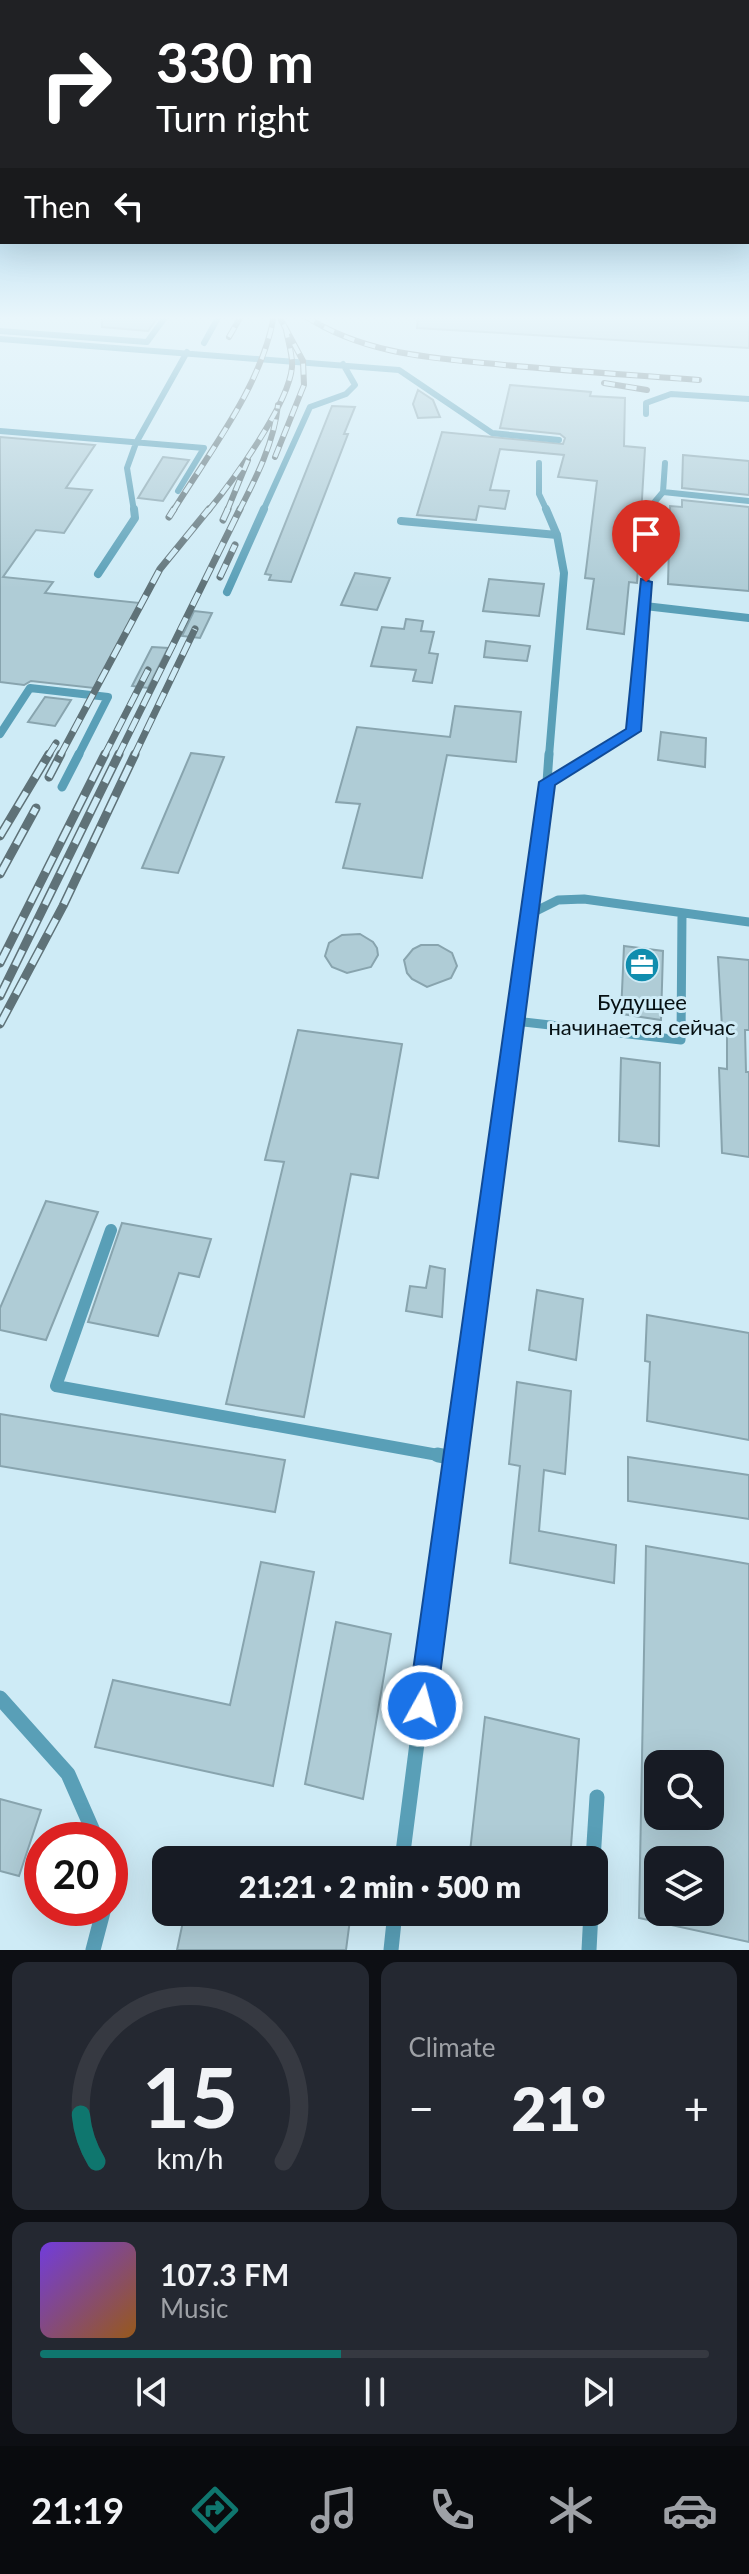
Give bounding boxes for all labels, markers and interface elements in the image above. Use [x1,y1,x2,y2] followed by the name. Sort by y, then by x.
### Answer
[156,28,314,95] text: 330 m
[24,32,128,136] icon: right
[156,96,309,140] text: Turn right
[107,184,151,228] icon: left
[24,188,91,224] text: Then
[612,500,680,582] pin
[624,512,668,556] icon: arrive
[623,946,661,984] office icon: Будущее начинается сейчас
[548,988,736,1040] place label: Будущее начинается сейчас
[380,1664,464,1748] position arrow
[644,1750,724,1926] map controls
[644,1750,724,1830] button: search
[24,1822,128,1926] speed limit sign: 20
[644,1846,724,1926] button: layers
[239,1868,521,1904] text: 21:21 · 2 min · 500 m
[409,2031,495,2063] text: Climate
[142,2046,239,2146] text: 15
[511,2072,606,2144] text: 21°
[409,2082,434,2134] text: −
[683,2082,709,2134] text: +
[157,2141,224,2175] text: km/h
[160,2256,289,2292] text: 107.3 FM
[160,2292,228,2324] text: Music
[130,2370,174,2414] icon: previous
[353,2370,397,2414] icon: pause
[576,2370,620,2414] icon: next
[187,2482,243,2538] icon: directions
[306,2482,362,2538] icon: music
[424,2482,480,2538] icon: phone
[543,2482,599,2538] icon: climate
[662,2482,718,2538] icon: car
[31,2488,124,2532] text: 21:19

